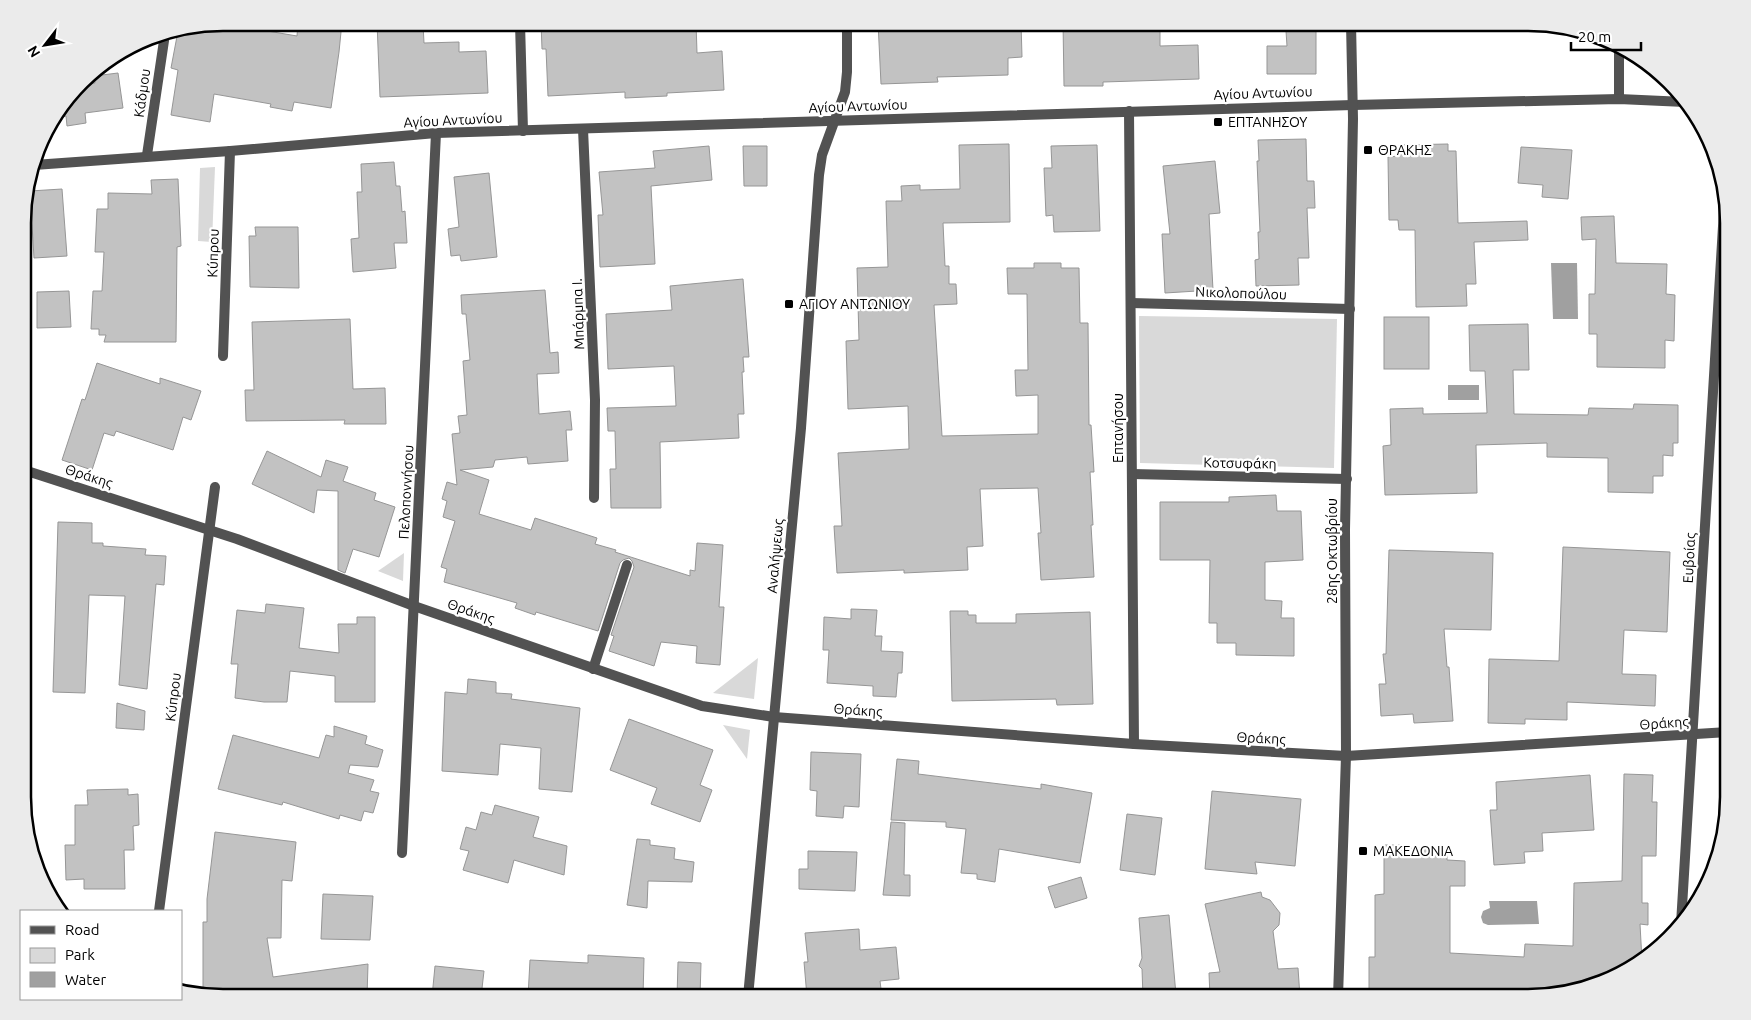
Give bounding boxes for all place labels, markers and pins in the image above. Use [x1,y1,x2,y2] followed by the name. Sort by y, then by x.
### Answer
[1228,114,1307,130] place label: ΕΠΤΑΝΗΣΟΥ
[1212,116,1224,128] marker: ΕΠΤΑΝΗΣΟΥ
[1378,142,1432,158] place label: ΘΡΑΚΗΣ
[1362,144,1374,156] marker: ΘΡΑΚΗΣ
[799,296,910,312] place label: ΑΓΙΟΥ ΑΝΤΩΝΙΟΥ
[783,298,795,310] marker: ΑΓΙΟΥ ΑΝΤΩΝΙΟΥ
[1373,843,1453,859] place label: ΜΑΚΕΔΟΝΙΑ
[1357,845,1369,857] marker: ΜΑΚΕΔΟΝΙΑ

